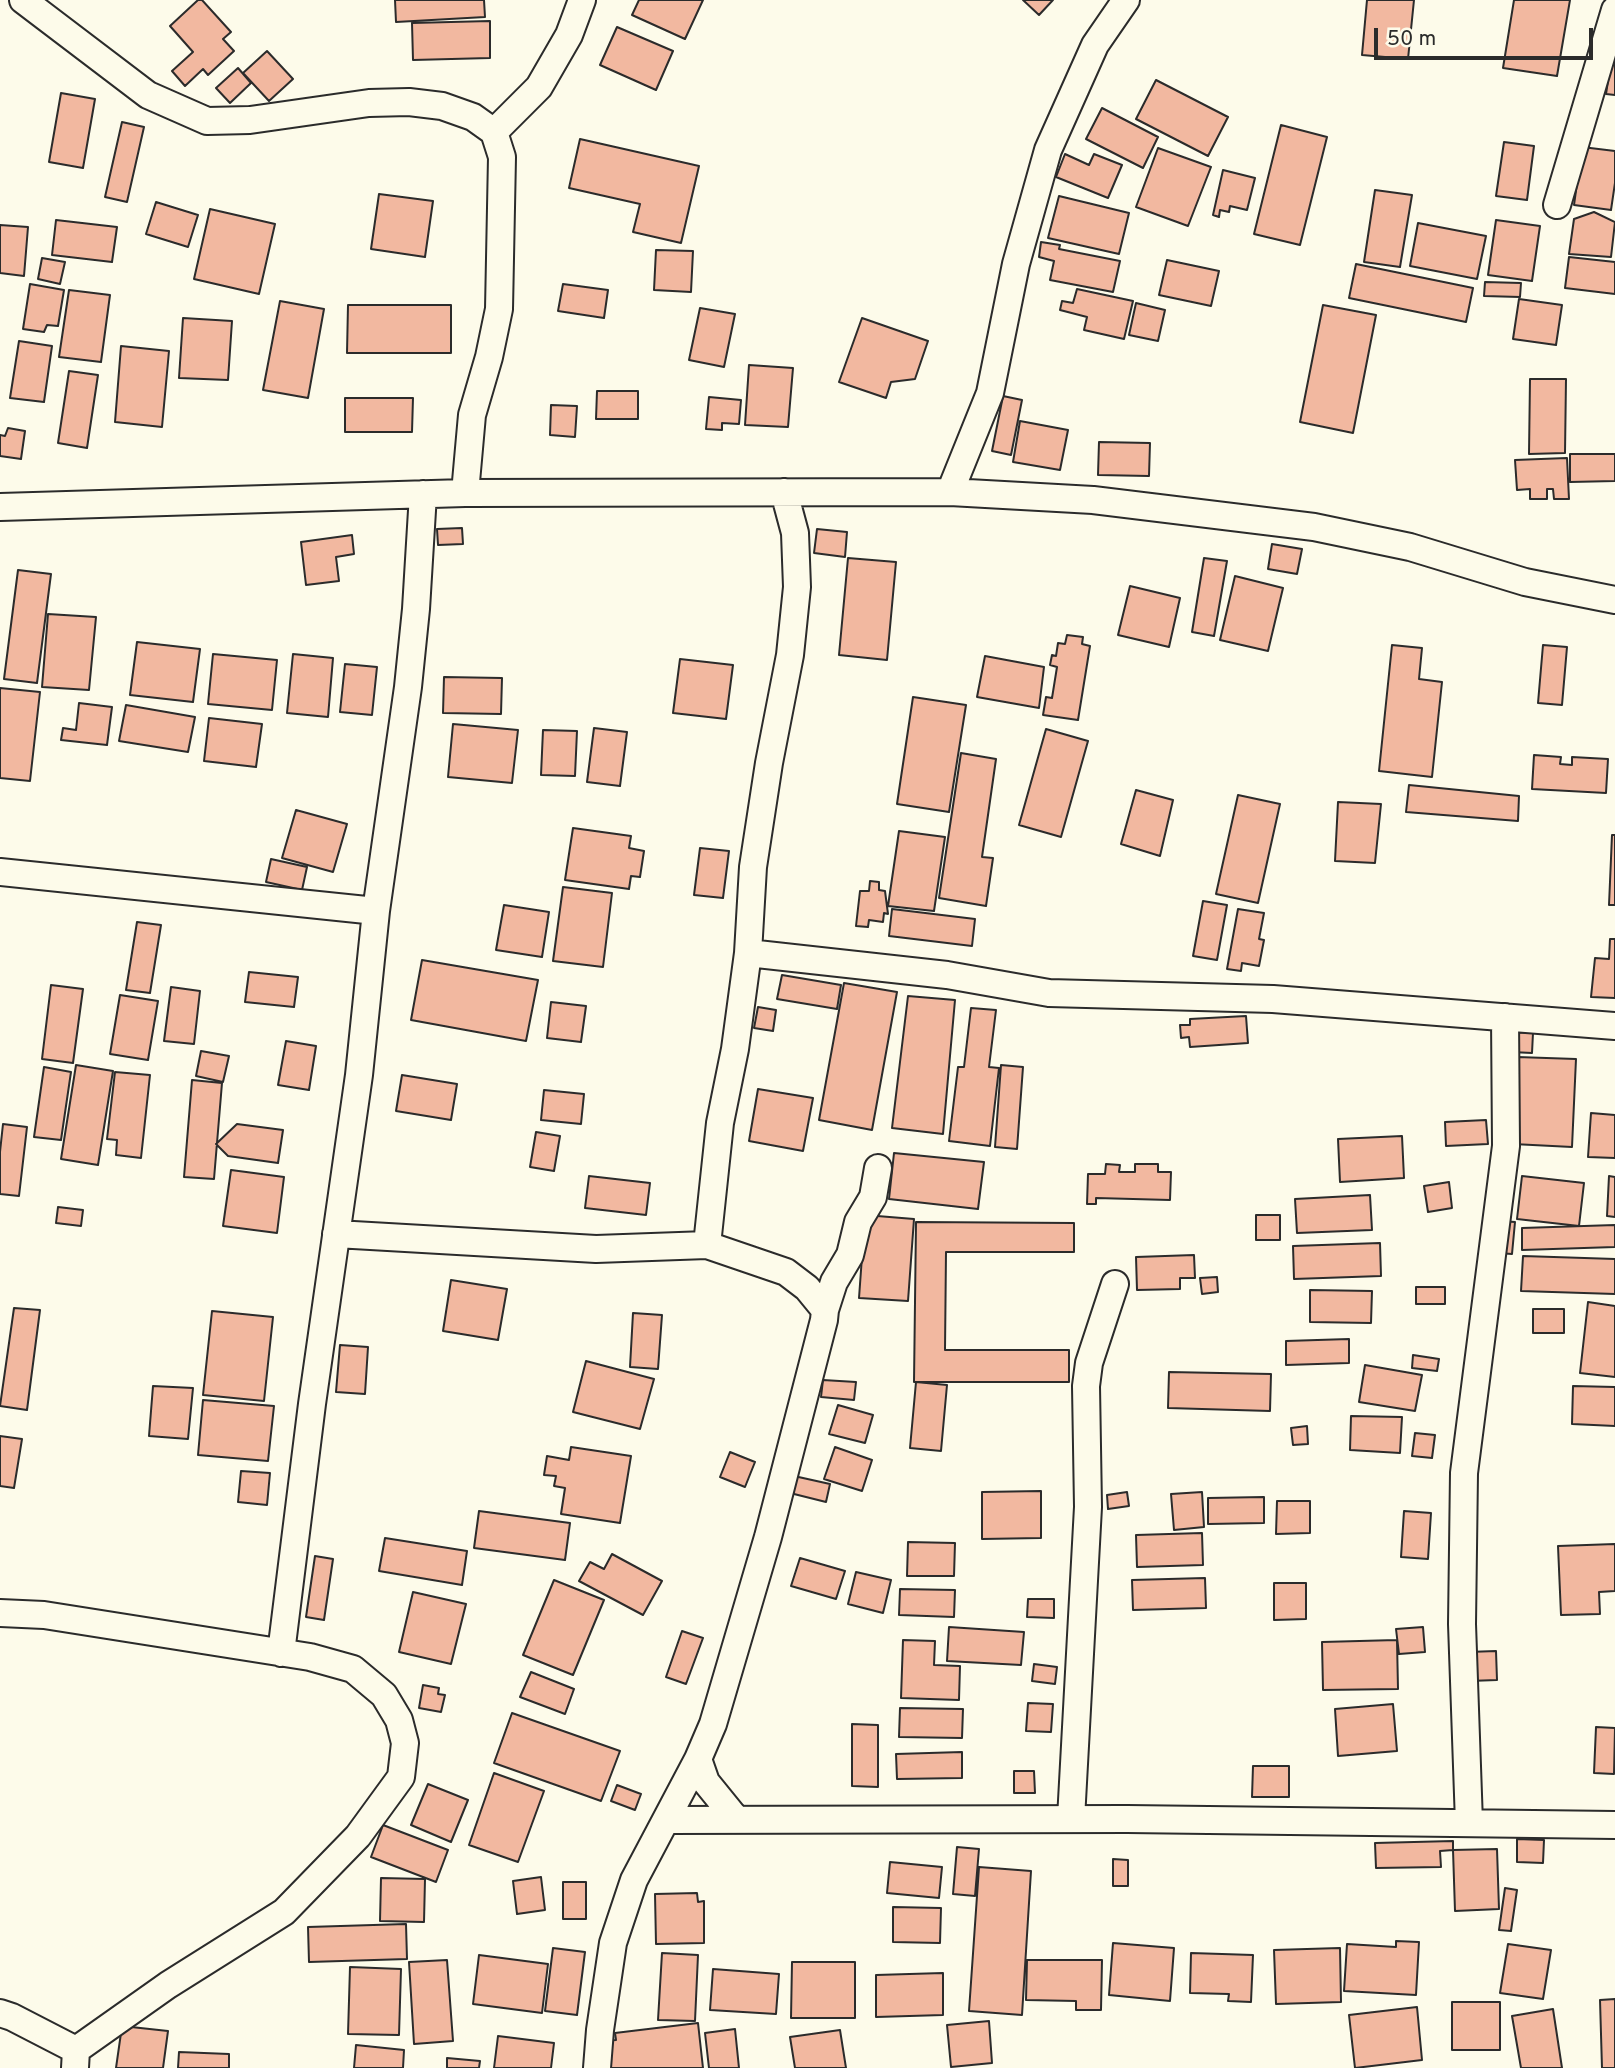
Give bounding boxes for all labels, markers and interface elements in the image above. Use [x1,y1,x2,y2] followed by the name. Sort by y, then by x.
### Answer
[1377,14,1596,58] scale bar
[1387,26,1436,53] text: 50 m

